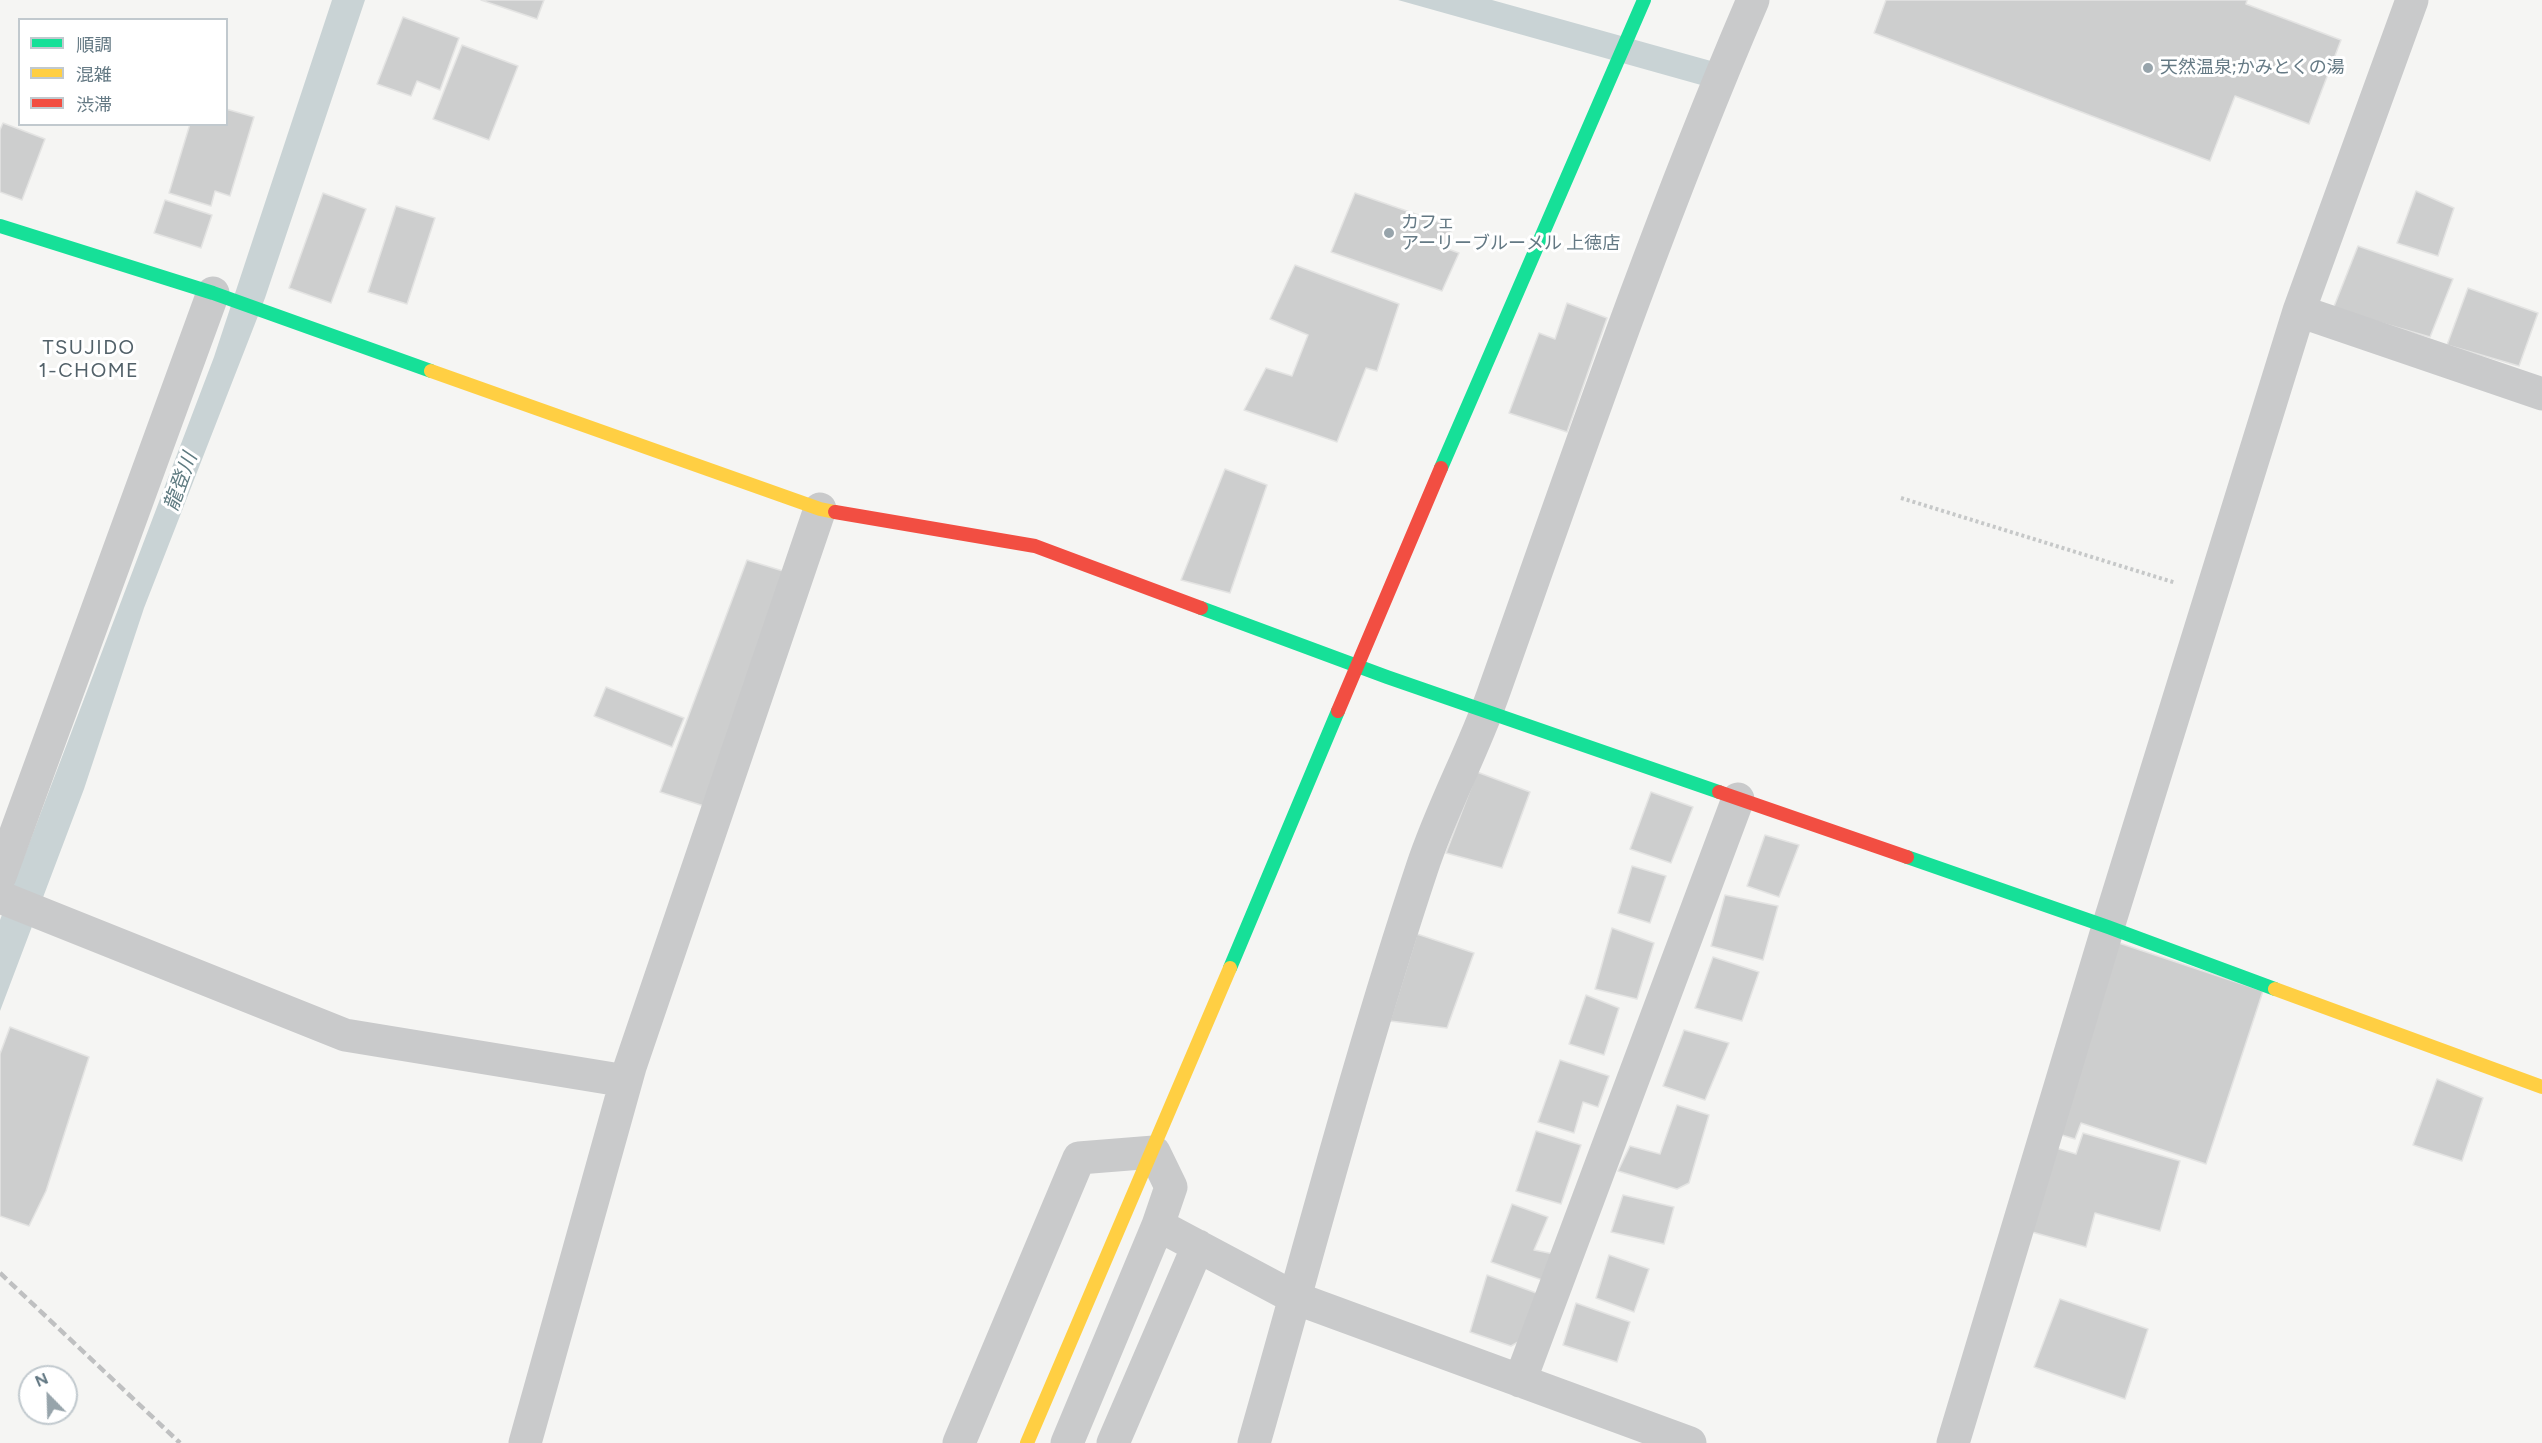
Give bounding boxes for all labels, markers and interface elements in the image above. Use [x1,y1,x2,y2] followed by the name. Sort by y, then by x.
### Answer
[18,18,228,126] legend
[76,34,112,56] text: 順調
[2160,57,2345,79] place label: 天然温泉;かみとくの湯
[2141,61,2155,75] marker: 天然温泉;かみとくの湯
[76,64,112,86] text: 混雑
[76,94,112,116] text: 渋滞
[1401,212,1620,254] place label: カフェ アーリーブルーメル 上徳店
[1382,226,1396,240] marker: カフェ アーリーブルーメル 上徳店
[39,336,139,383] district label: TSUJIDO 1-CHOME
[159,450,203,514] water label: 龍登川
[18,1365,78,1425] north arrow
[32,1369,51,1391] text: N

